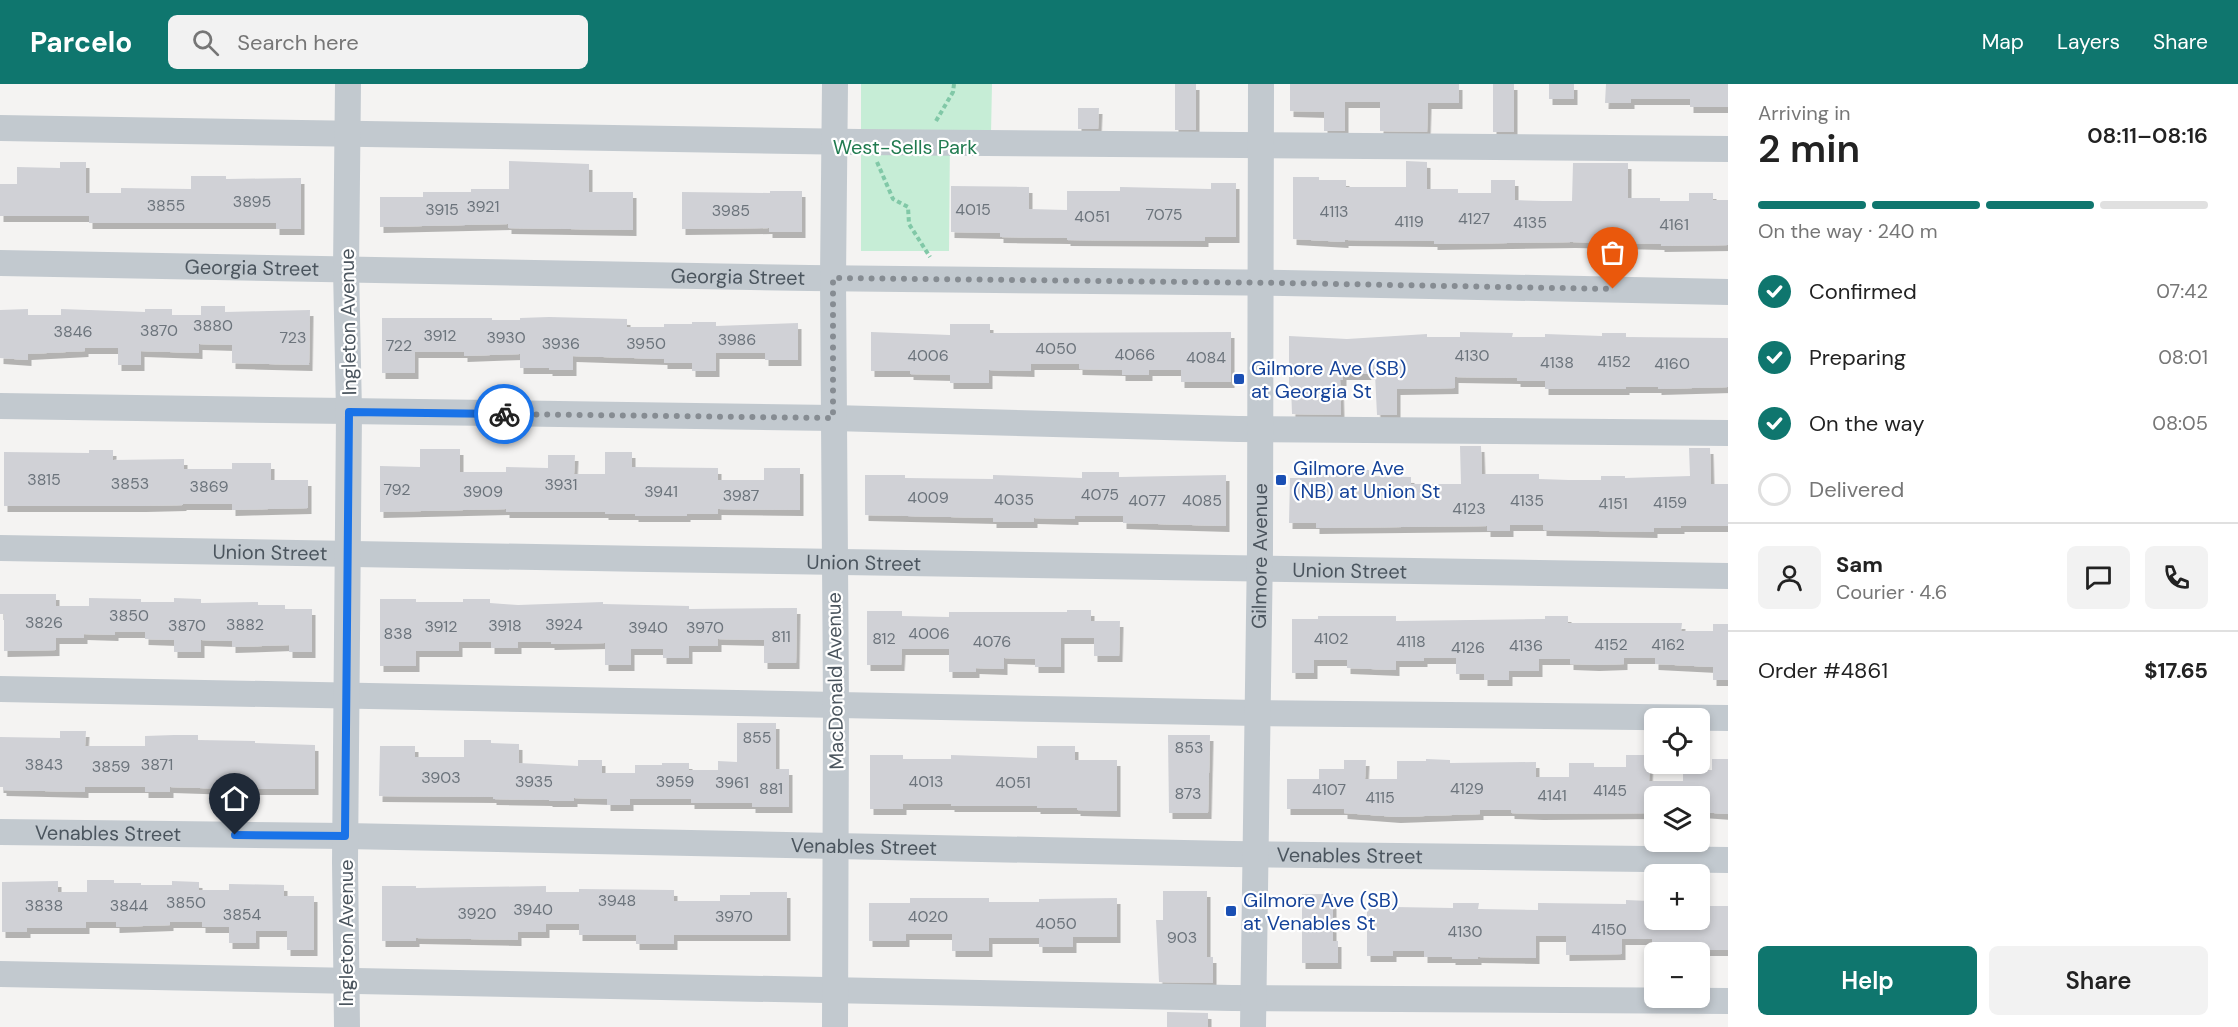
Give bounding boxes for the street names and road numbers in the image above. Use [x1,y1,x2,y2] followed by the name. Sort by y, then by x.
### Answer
[334,248,362,396] street label: Ingleton Avenue
[184,253,320,282] street label: Georgia Street
[670,262,806,291] street label: Georgia Street
[1246,483,1273,629] street label: Gilmore Avenue
[212,538,328,566] street label: Union Street
[806,549,922,577] street label: Union Street
[1292,557,1408,585] street label: Union Street
[820,592,850,770] street label: MacDonald Avenue
[35,819,181,847] street label: Venables Street
[790,832,937,861] street label: Venables Street
[1276,842,1423,869] street label: Venables Street
[333,860,359,1006] street label: Ingleton Avenue

